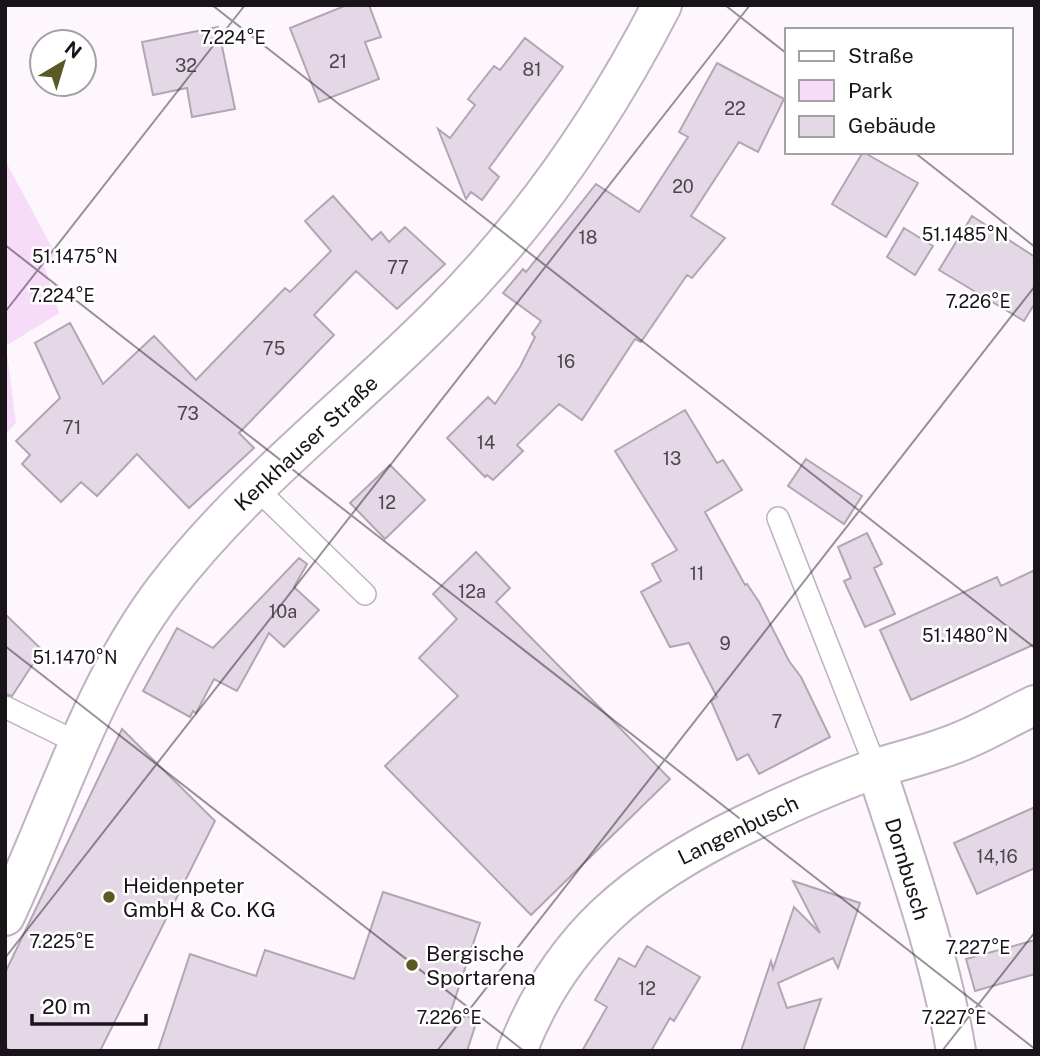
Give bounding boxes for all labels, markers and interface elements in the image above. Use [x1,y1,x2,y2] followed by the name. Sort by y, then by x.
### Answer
[200,27,266,48] text: 7.224°E
[28,28,98,98] north arrow
[785,28,1012,154] legend
[61,36,86,63] text: N
[848,43,914,68] text: Straße
[329,51,347,72] house number: 21
[175,55,197,76] house number: 32
[523,59,541,80] house number: 81
[848,78,893,103] text: Park
[724,98,746,119] house number: 22
[848,113,936,138] text: Gebäude
[672,176,694,197] house number: 20
[922,224,1008,245] text: 51.1485°N
[579,227,597,248] house number: 18
[32,246,118,267] text: 51.1475°N
[387,257,409,278] house number: 77
[29,285,95,306] text: 7.224°E
[945,291,1011,312] text: 7.226°E
[263,338,285,359] house number: 75
[557,351,575,372] house number: 16
[229,370,383,516] street label: Kenkhauser Straße
[177,403,199,424] house number: 73
[63,417,81,438] house number: 71
[477,432,495,453] house number: 14
[663,448,681,469] house number: 13
[378,492,396,513] house number: 12
[690,563,704,584] house number: 11
[458,581,486,602] house number: 12a
[269,601,297,622] house number: 10a
[922,625,1008,646] text: 51.1480°N
[719,633,731,654] house number: 9
[33,647,117,668] text: 51.1470°N
[772,711,782,732] house number: 7
[674,790,802,870] street label: Langenbusch
[880,815,934,923] street label: Dornbusch
[976,846,1018,867] house number: 14,16
[123,873,276,922] place label: Heidenpeter GmbH & Co. KG
[101,889,117,905] marker: Heidenpeter GmbH & Co. KG
[29,931,95,952] text: 7.225°E
[946,937,1010,958] text: 7.227°E
[426,941,536,990] place label: Bergische Sportarena
[404,957,420,973] marker: Bergische Sportarena
[638,978,656,999] house number: 12
[32,982,145,1026] scale bar
[42,994,91,1019] text: 20 m
[416,1007,482,1028] text: 7.226°E
[922,1007,986,1028] text: 7.227°E

